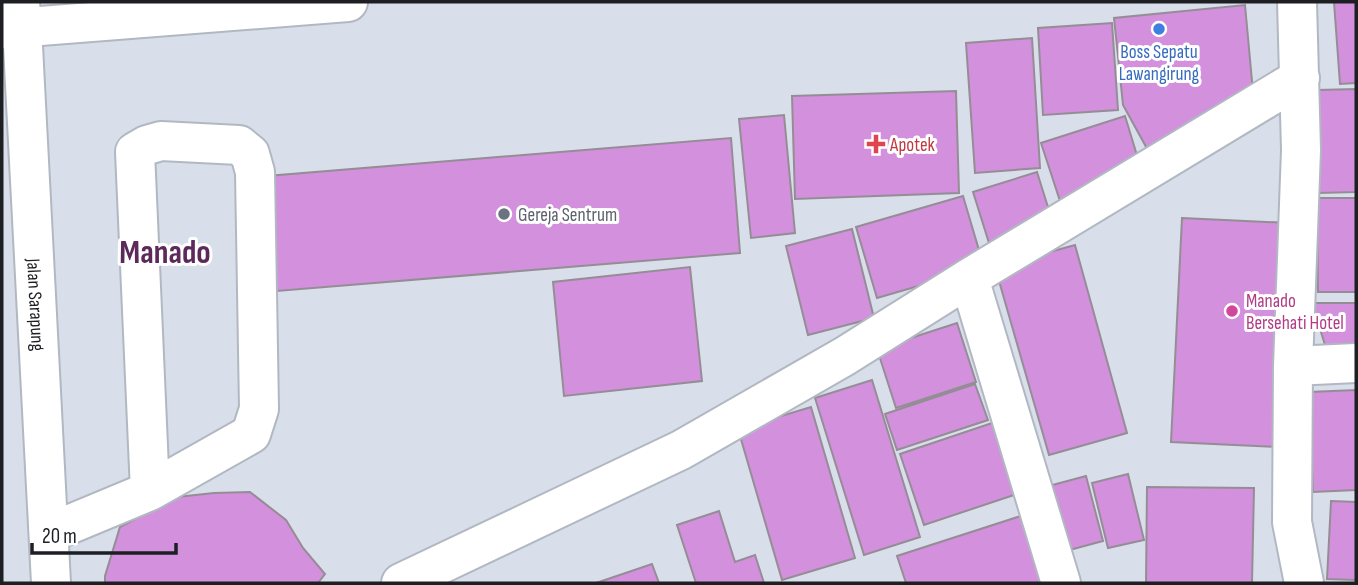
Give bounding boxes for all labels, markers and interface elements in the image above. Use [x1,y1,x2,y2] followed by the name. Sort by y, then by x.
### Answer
[1151,21,1167,37] marker: Boss Sepatu Lawangirung
[1119,41,1200,86] place label: Boss Sepatu Lawangirung
[889,134,936,157] place label: Apotek
[868,136,884,152] marker: Apotek
[518,204,617,227] place label: Gereja Sentrum
[496,206,512,222] marker: Gereja Sentrum
[119,233,211,273] district label: Manado
[21,257,49,352] street label: Jalan Sarapung
[1246,290,1344,335] place label: Manado Bersehati Hotel
[1224,303,1240,319] marker: Manado Bersehati Hotel
[32,512,175,556] scale bar
[42,524,77,549] text: 20 m

